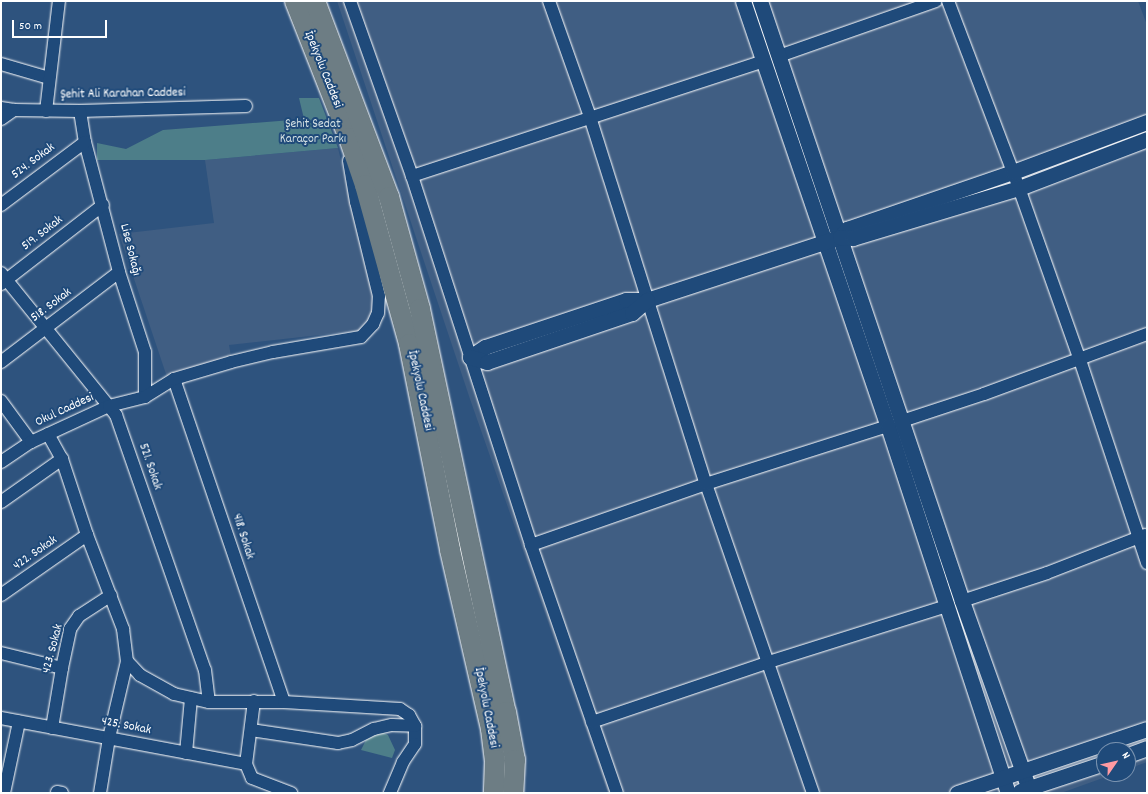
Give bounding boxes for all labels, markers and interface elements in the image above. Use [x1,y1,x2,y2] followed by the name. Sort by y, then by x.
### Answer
[14,12,109,38] scale bar
[19,18,42,35] text: 50 m
[299,29,345,111] street label: İpekyolu Caddesi
[60,86,186,104] street label: Şehit Ali Karahan Caddesi
[280,118,346,149] park label: Şehit Sedat Karaçor Parkı
[9,141,59,183] street label: 524. Sokak
[19,213,67,255] street label: 519. Sokak
[115,222,143,278] street label: Lise Sokağı
[28,285,76,327] street label: 518. Sokak
[403,349,435,433] street label: İpekyolu Caddesi
[33,391,97,431] street label: Okul Caddesi
[134,442,164,492] street label: 521. Sokak
[227,512,257,562] street label: 418. Sokak
[11,533,61,575] street label: 422. Sokak
[40,623,68,675] street label: 423. Sokak
[470,666,500,750] street label: İpekyolu Caddesi
[100,715,152,739] street label: 425. Sokak
[1096,742,1136,782] north arrow
[1117,749,1133,763] text: N

